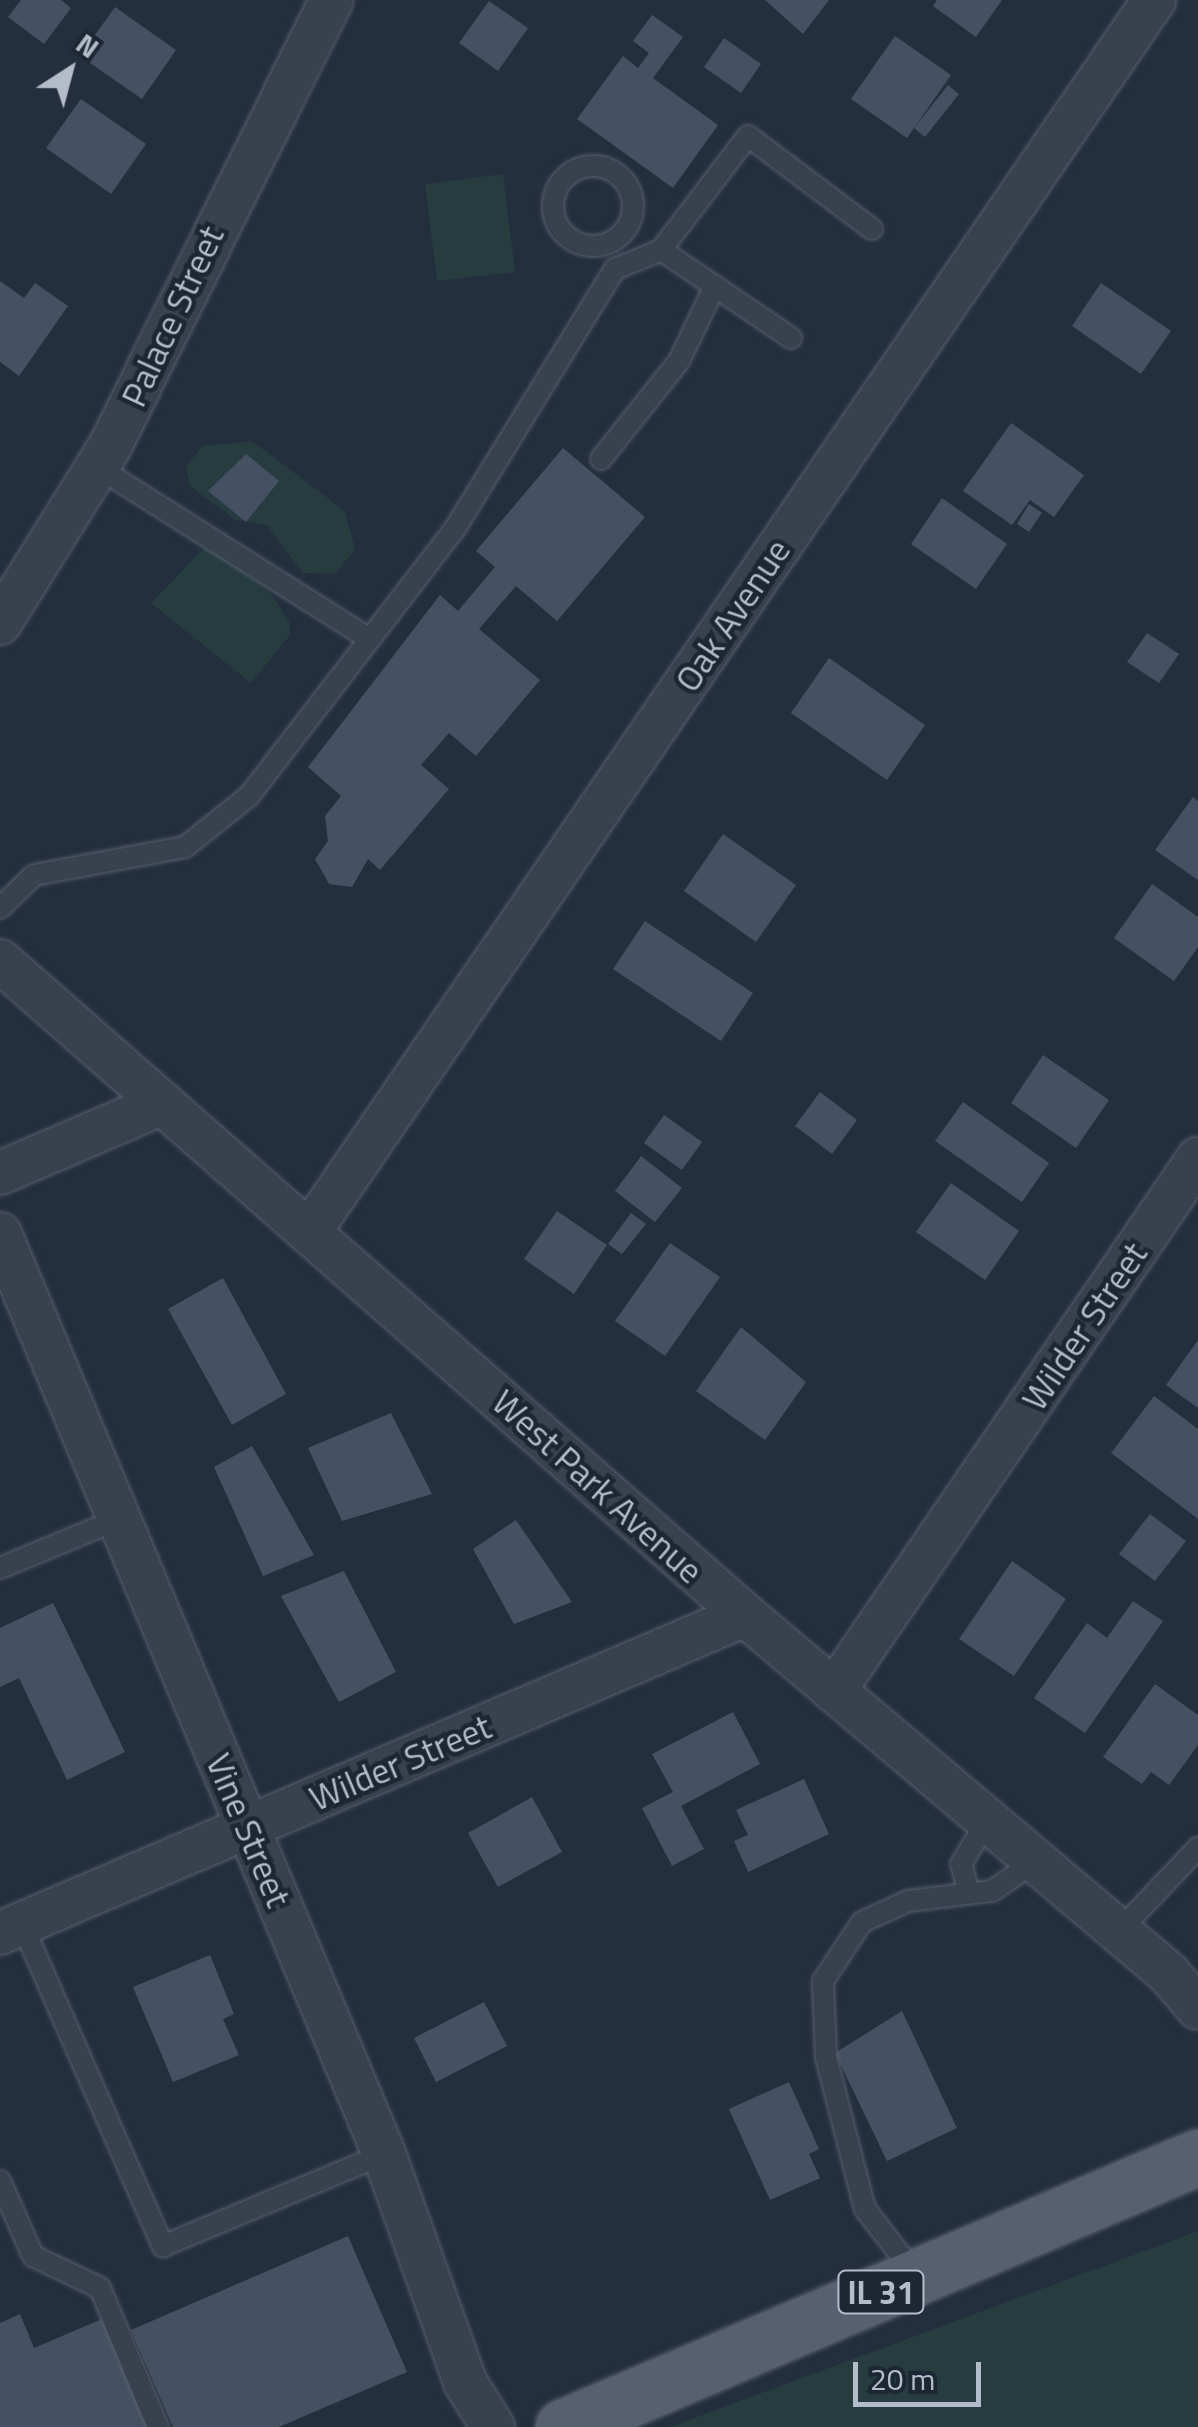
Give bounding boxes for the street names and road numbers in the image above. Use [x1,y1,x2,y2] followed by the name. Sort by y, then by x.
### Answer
[112,219,232,413] street label: Palace Street
[666,531,798,699] street label: Oak Avenue
[1013,1234,1155,1418] street label: Wilder Street
[484,1381,712,1591] street label: West Park Avenue
[303,1705,497,1819] street label: Wilder Street
[198,1747,300,1913] street label: Vine Street
[836,2265,926,2319] road number: IL 31

